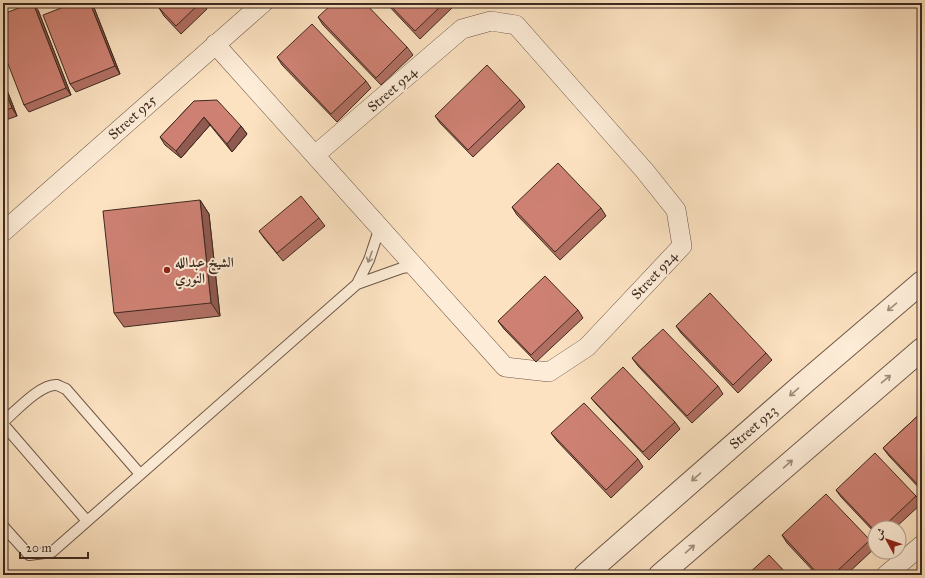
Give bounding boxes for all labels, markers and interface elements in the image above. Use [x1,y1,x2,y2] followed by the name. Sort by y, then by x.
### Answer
[364,62,421,115] street label: Street 924
[105,91,160,143] street label: Street 925
[628,247,682,303] street label: Street 924
[366,250,374,262] one-way arrow
[175,254,234,290] place label: الشيخ عبدالله النوري
[162,265,172,275] marker: الشيخ عبدالله النوري
[887,303,898,312] one-way arrow
[881,375,892,384] one-way arrow
[788,387,799,396] one-way arrow
[726,402,781,453] street label: Street 923
[782,460,792,469] one-way arrow
[691,473,701,482] one-way arrow
[867,520,907,560] north arrow
[871,525,888,542] text: ش
[20,534,88,560] scale bar
[26,541,52,555] text: 20 m
[684,545,695,554] one-way arrow

